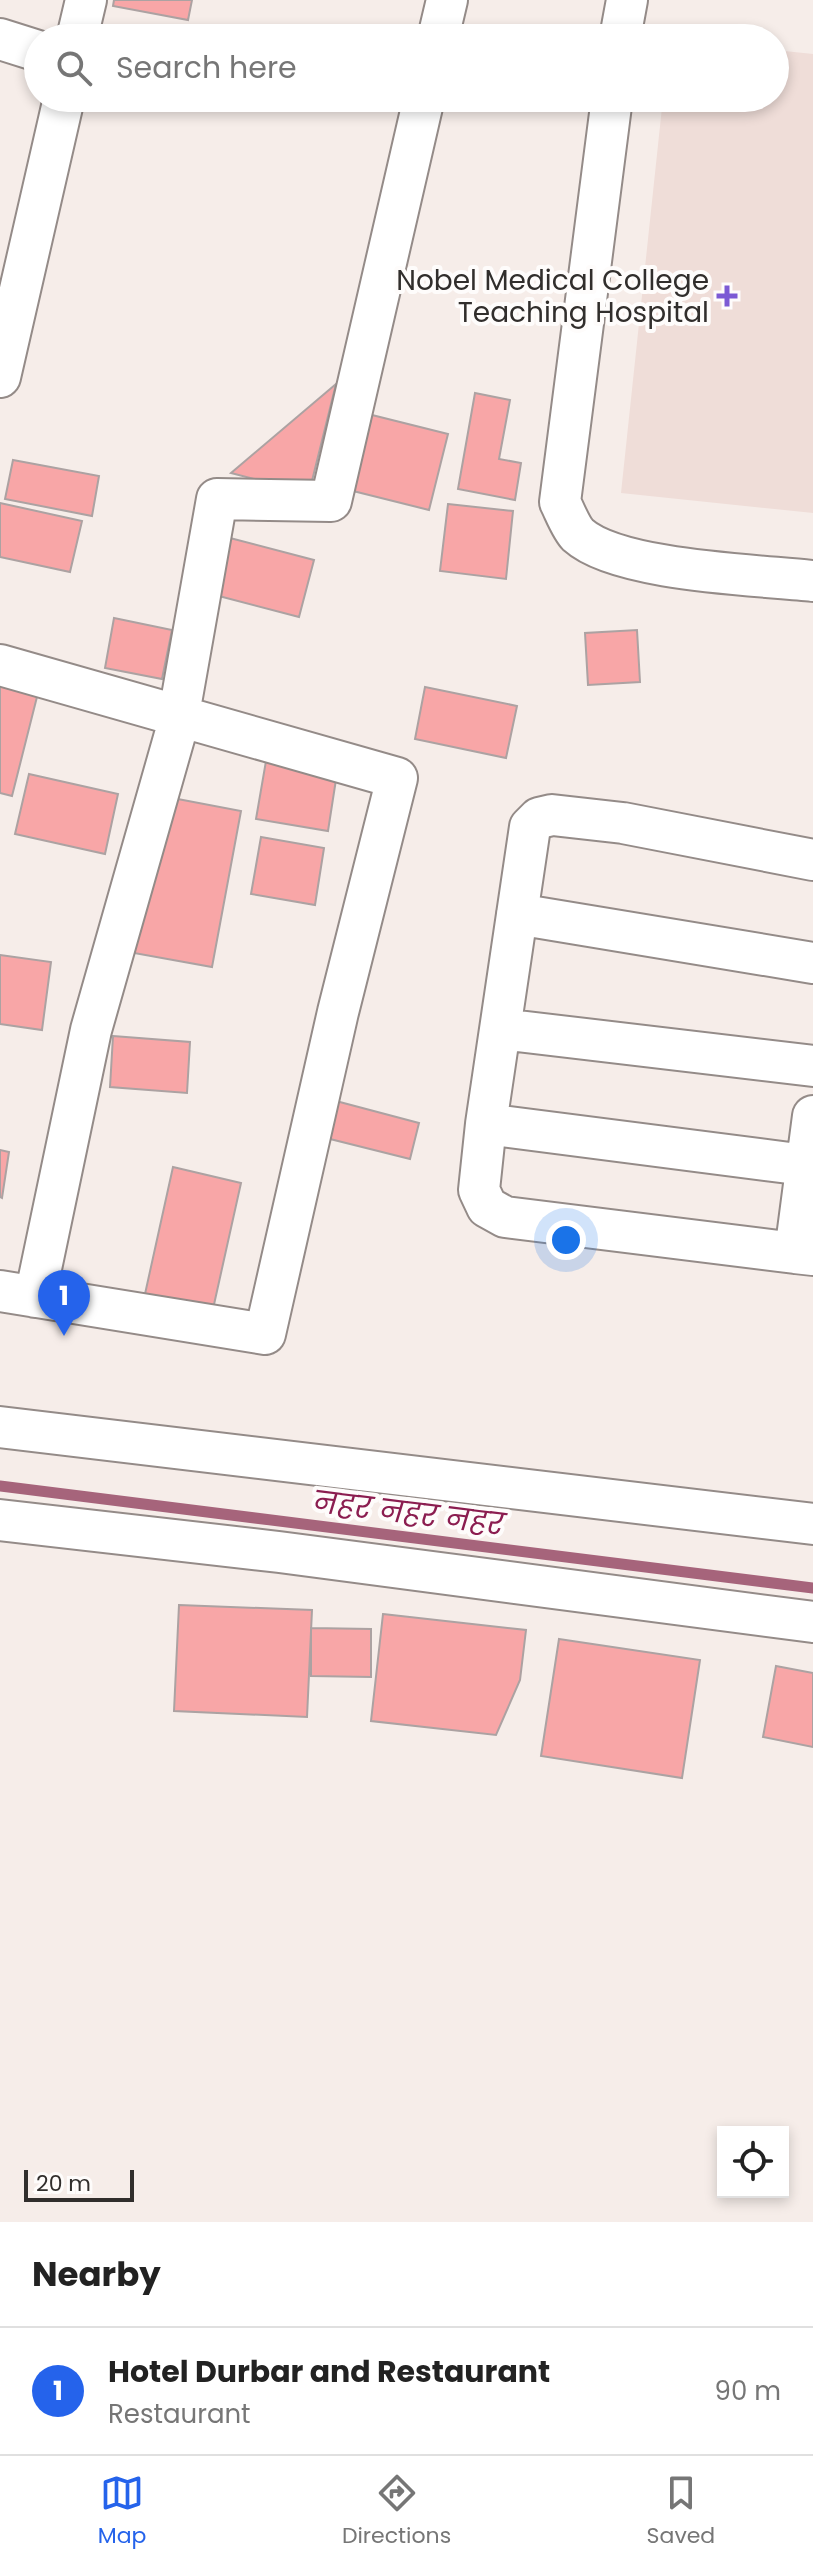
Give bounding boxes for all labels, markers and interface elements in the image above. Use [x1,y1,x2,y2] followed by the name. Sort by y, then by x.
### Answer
[24,24,789,112] search box
[52,46,96,90] icon: search
[116,46,297,89] text: Search here
[396,261,709,332] place label: Nobel Medical College Teaching Hospital
[716,285,738,307] marker: Nobel Medical College Teaching Hospital
[546,1220,586,1260] your location
[38,1270,90,1336] pin: 1
[312,1480,509,1546] water label: नहर नहर नहर
[717,2126,789,2198] map controls
[717,2126,789,2198] button: locate
[24,2166,134,2202] scale bar
[36,2168,91,2199] text: 20 m
[32,2250,161,2298] text: Nearby
[108,2350,550,2393] text: Hotel Durbar and Restaurant
[53,2373,63,2409] text: 1
[715,2373,781,2409] text: 90 m
[108,2396,251,2432] text: Restaurant
[98,2471,146,2552] tab: Map
[342,2471,451,2552] tab: Directions
[647,2471,715,2552] tab: Saved

